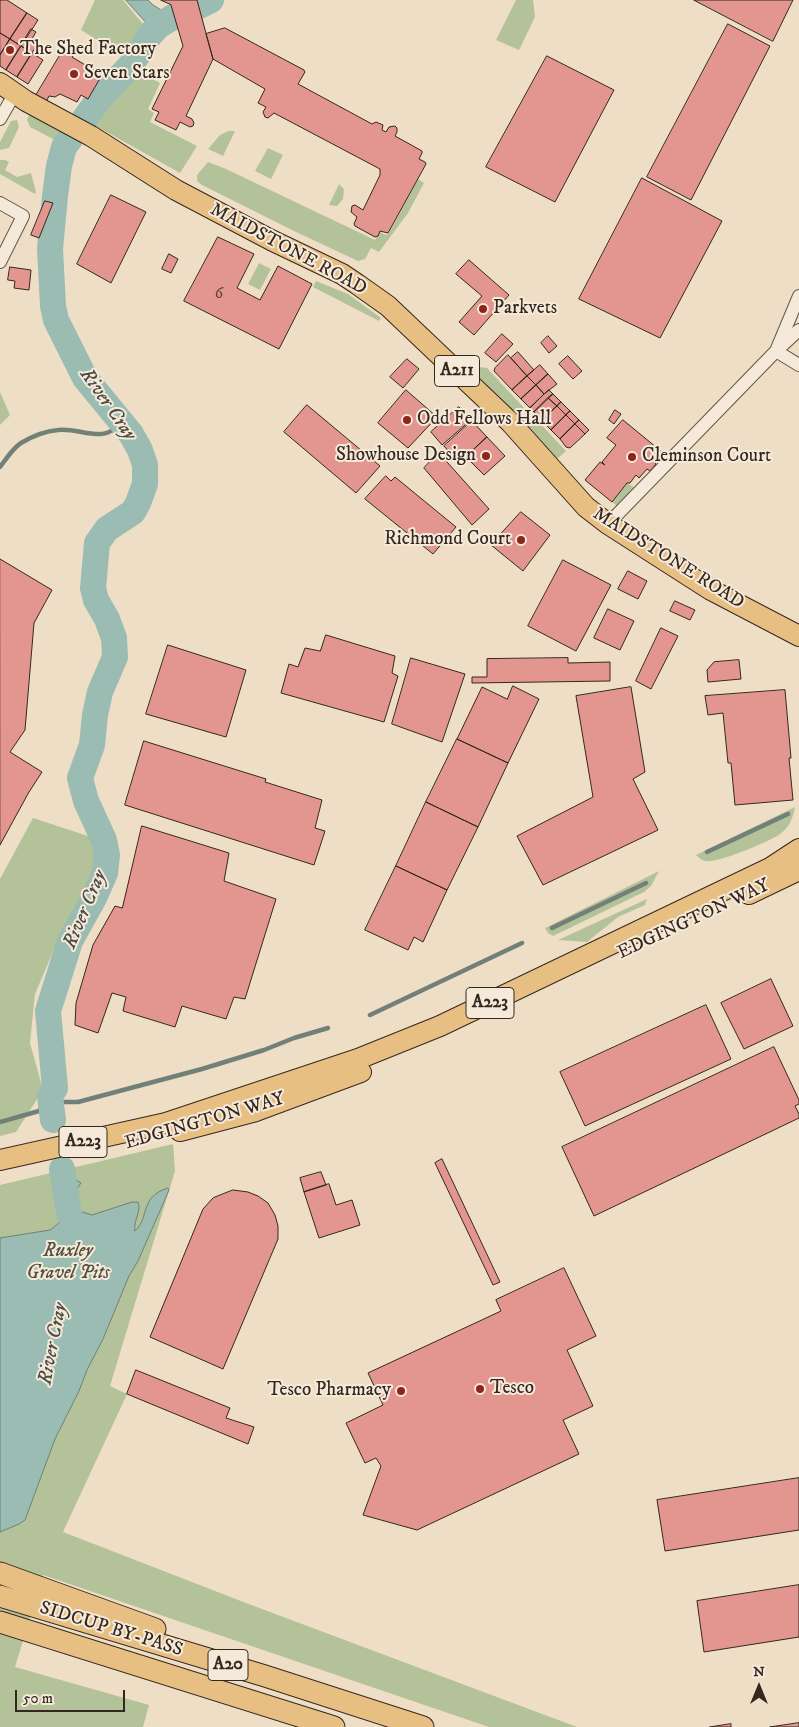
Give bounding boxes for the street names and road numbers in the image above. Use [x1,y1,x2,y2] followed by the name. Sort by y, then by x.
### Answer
[206,199,370,301] street label: MAIDSTONE ROAD
[434,356,480,386] road number: A211
[588,503,748,615] street label: MAIDSTONE ROAD
[614,875,774,965] street label: EDGINGTON WAY
[466,988,514,1018] road number: A223
[122,1088,288,1156] street label: EDGINGTON WAY
[59,1126,107,1158] road number: A223
[37,1597,185,1663] street label: SIDCUP BY-PASS
[208,1650,248,1680] road number: A20

